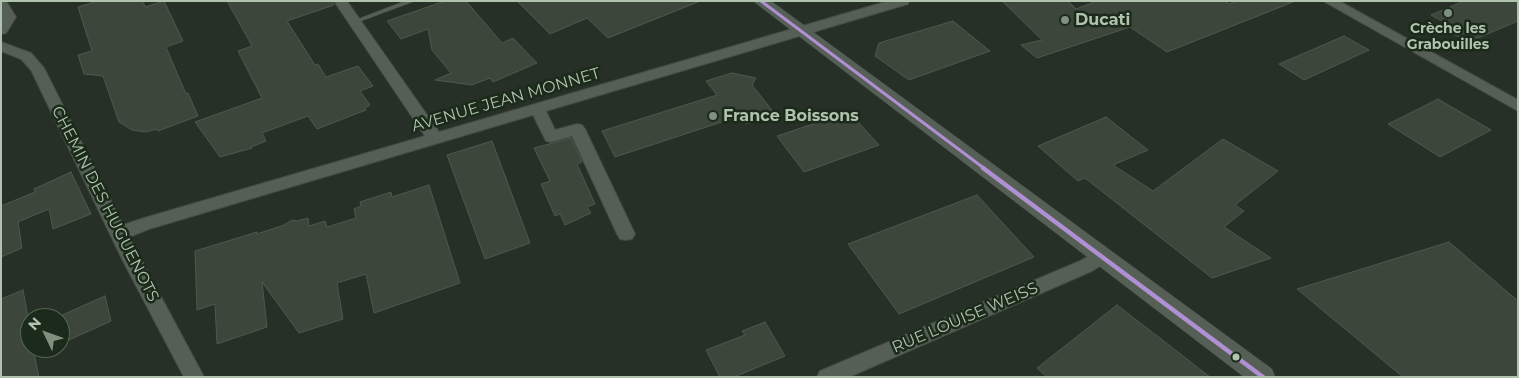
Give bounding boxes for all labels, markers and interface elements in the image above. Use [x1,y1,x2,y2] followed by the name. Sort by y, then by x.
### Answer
[1442,7,1454,19] marker: Crèche les Grabouilles
[1075,10,1130,30] place label: Ducati
[1059,14,1071,26] marker: Ducati
[1407,21,1489,54] place label: Crèche les Grabouilles
[410,64,602,136] street label: AVENUE JEAN MONNET
[47,103,163,305] street label: CHEMIN DES HUGUENOTS
[723,106,859,126] place label: France Boissons
[707,110,719,122] marker: France Boissons
[889,279,1041,357] street label: RUE LOUISE WEISS
[20,308,70,358] north arrow
[24,313,45,334] text: N
[1231,352,1241,362] unlabelled marker

